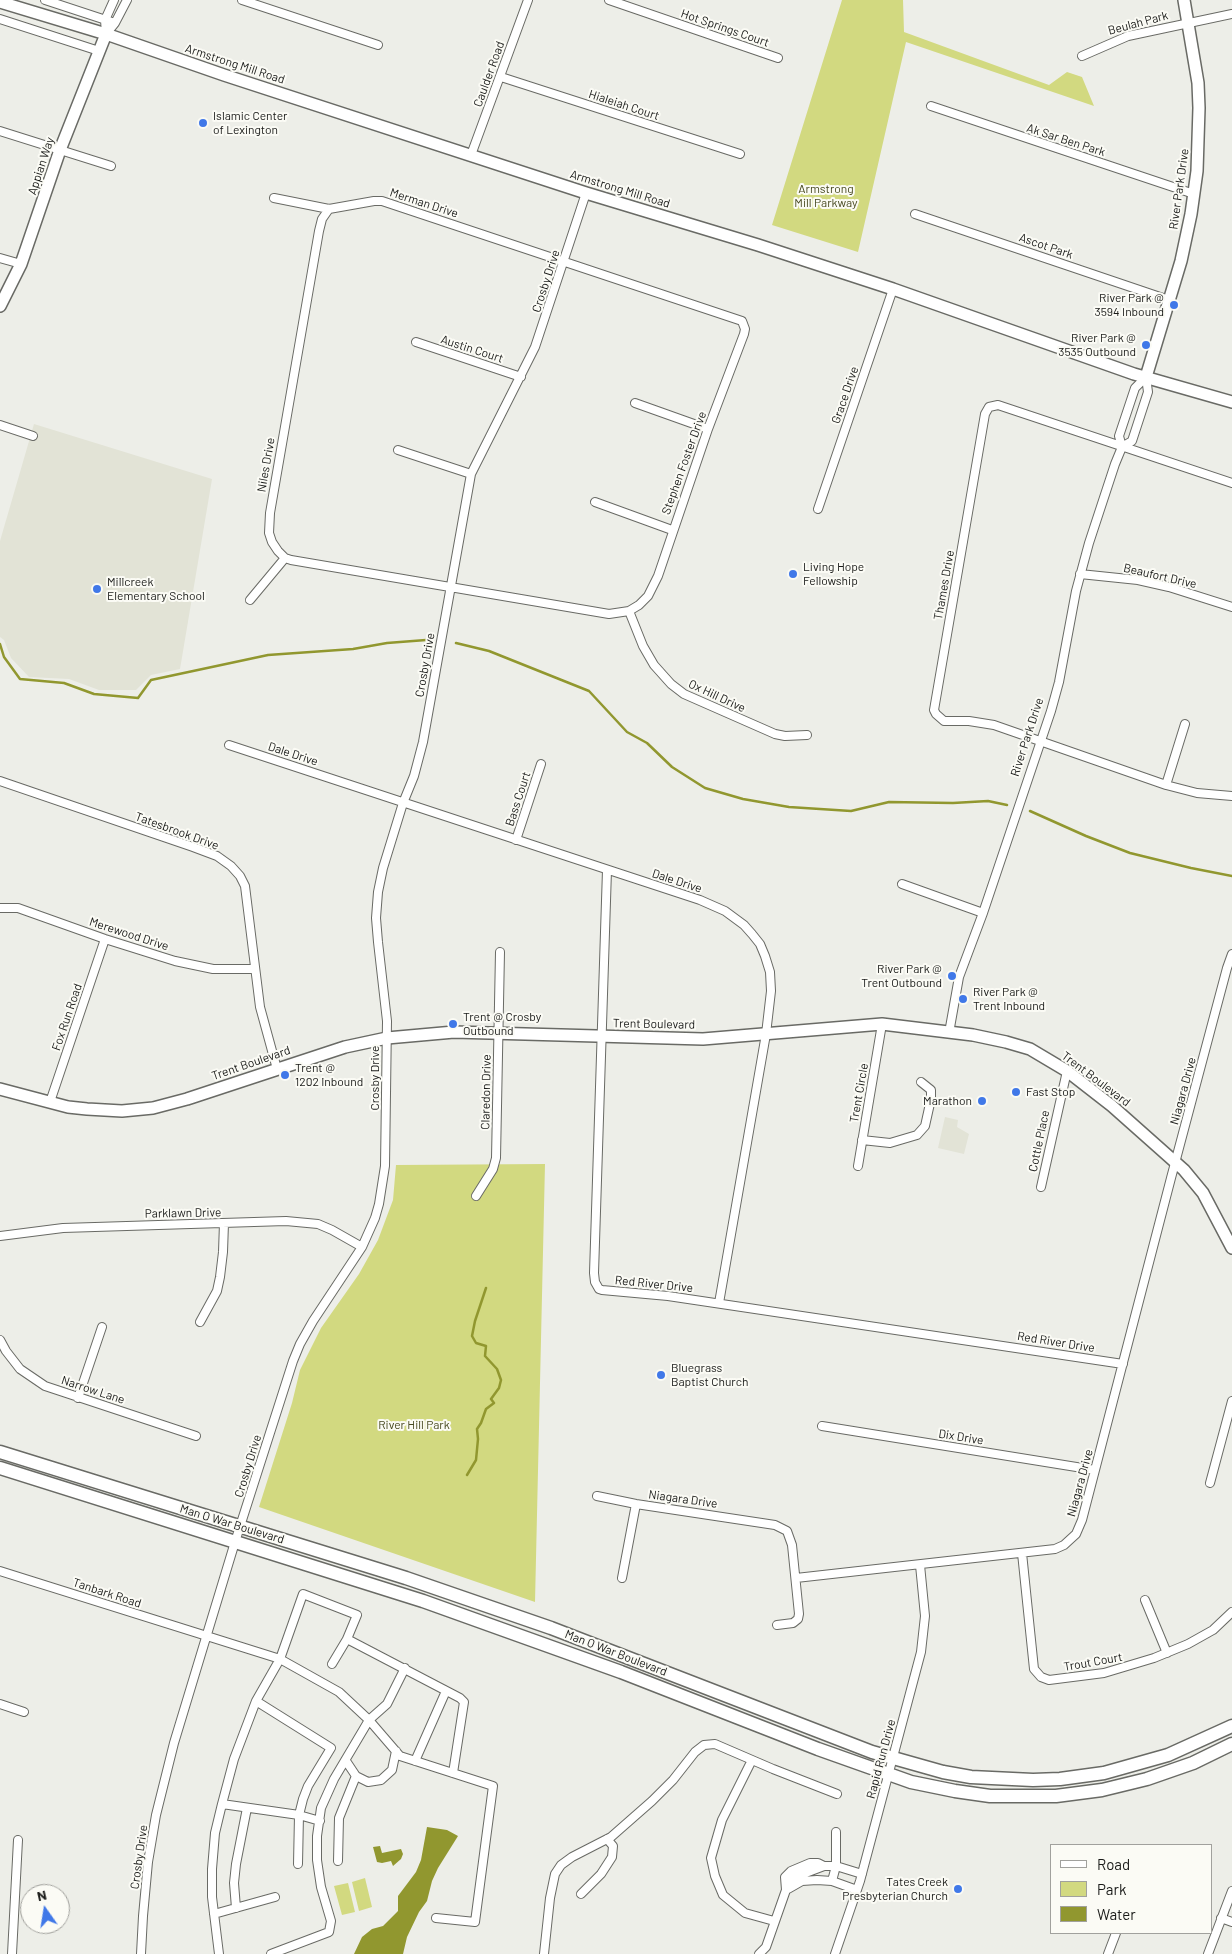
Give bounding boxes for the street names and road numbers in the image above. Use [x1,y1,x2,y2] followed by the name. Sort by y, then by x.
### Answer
[679,6,771,50] street label: Hot Springs Court
[1106,8,1170,38] street label: Beulah Park
[470,39,508,109] street label: Caulder Road
[183,41,287,87] street label: Armstrong Mill Road
[587,87,661,123] street label: Hialeiah Court
[1025,120,1107,160] street label: Ak Sar Ben Park
[25,135,57,197] street label: Appian Way
[1166,148,1192,230] street label: River Park Drive
[568,167,672,211] street label: Armstrong Mill Road
[388,185,460,221] street label: Merman Drive
[1017,230,1075,262] street label: Ascot Park
[529,248,563,314] street label: Crosby Drive
[439,332,505,366] street label: Austin Court
[828,364,862,426] street label: Grace Drive
[659,410,709,516] street label: Stephen Foster Drive
[254,437,278,493] street label: Niles Drive
[931,549,957,621] street label: Thames Drive
[1122,561,1198,591] street label: Beaufort Drive
[412,632,438,698] street label: Crosby Drive
[686,677,748,715] street label: Ox Hill Drive
[1008,696,1046,778] street label: River Park Drive
[266,739,320,769] street label: Dale Drive
[502,770,534,828] street label: Bass Court
[133,809,221,853] street label: Tatesbrook Drive
[650,866,704,896] street label: Dale Drive
[87,914,171,954] street label: Merewood Drive
[49,982,85,1052] street label: Fox Run Road
[613,1016,695,1032] street label: Trent Boulevard
[210,1043,292,1083] street label: Trent Boulevard
[368,1045,382,1111] street label: Crosby Drive
[1059,1049,1133,1109] street label: Trent Boulevard
[478,1054,494,1130] street label: Claredon Drive
[1167,1056,1199,1126] street label: Niagara Drive
[847,1062,871,1124] street label: Trent Circle
[1025,1109,1053,1173] street label: Cottle Place
[145,1205,221,1221] street label: Parklawn Drive
[614,1273,694,1295] street label: Red River Drive
[1016,1329,1096,1355] street label: Red River Drive
[59,1373,127,1407] street label: Narrow Lane
[937,1426,985,1448] street label: Dix Drive
[232,1433,264,1499] street label: Crosby Drive
[1064,1448,1096,1518] street label: Niagara Drive
[648,1487,718,1511] street label: Niagara Drive
[178,1501,286,1547] street label: Man O War Boulevard
[71,1575,143,1611] street label: Tanbark Road
[563,1627,669,1679] street label: Man O War Boulevard
[1063,1650,1123,1674] street label: Trout Court
[863,1718,899,1800] street label: Rapid Run Drive
[127,1824,151,1890] street label: Crosby Drive

